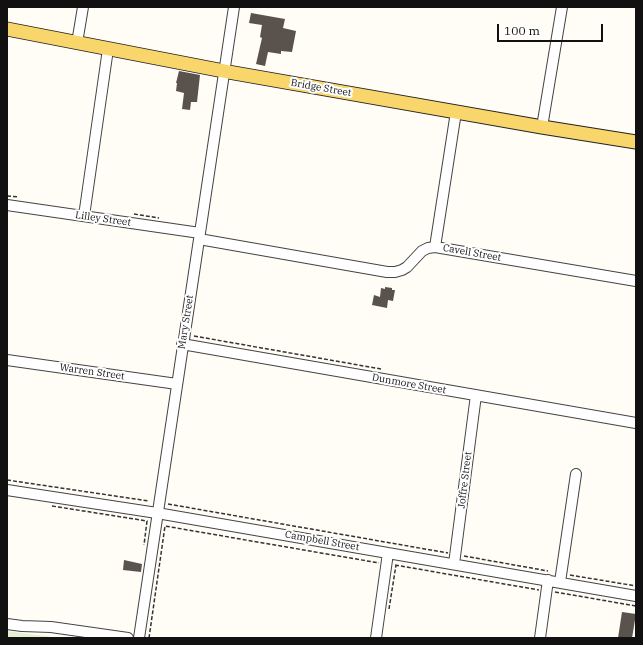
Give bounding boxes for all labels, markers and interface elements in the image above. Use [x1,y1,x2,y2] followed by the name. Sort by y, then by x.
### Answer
[499,16,605,42] scale bar
[504,23,540,38] text: 100 m
[290,77,352,99] street label: Bridge Street
[74,209,132,229] street label: Lilley Street
[442,242,502,264] street label: Cavell Street
[176,294,196,350] street label: Mary Street
[59,361,125,383] street label: Warren Street
[371,372,447,396] street label: Dunmore Street
[456,451,474,509] street label: Joffre Street
[284,529,360,553] street label: Campbell Street

